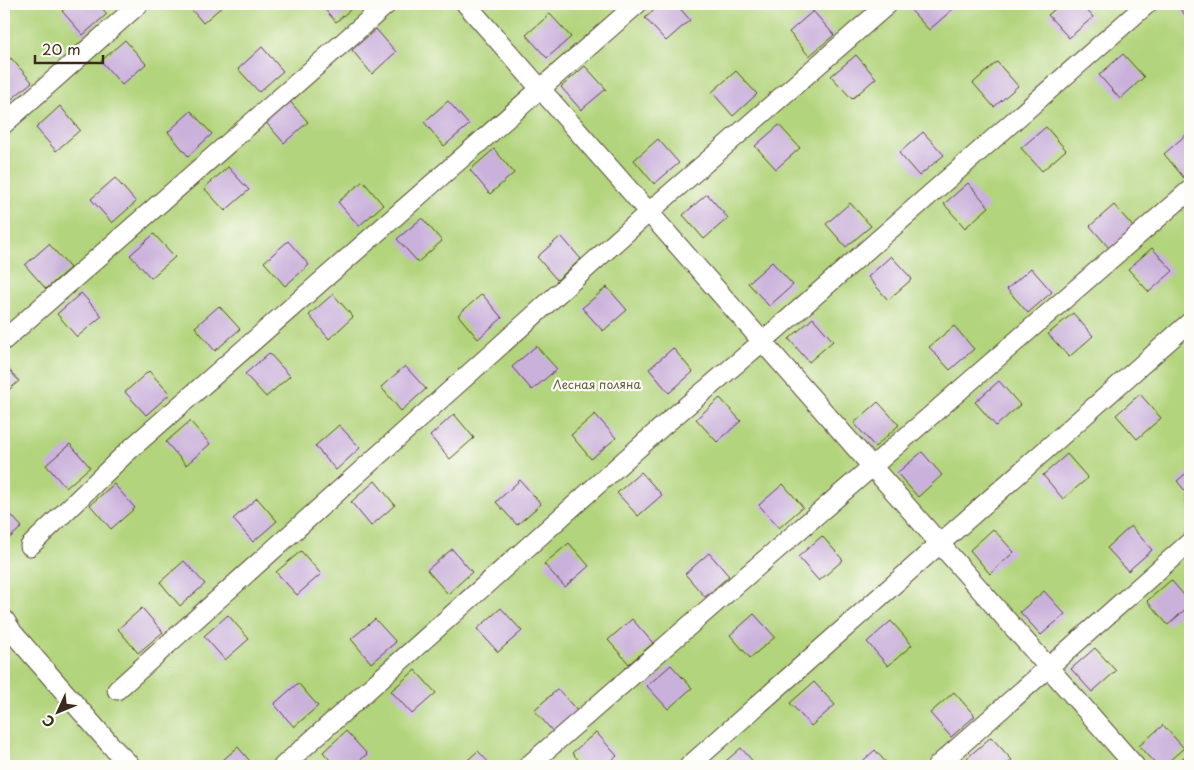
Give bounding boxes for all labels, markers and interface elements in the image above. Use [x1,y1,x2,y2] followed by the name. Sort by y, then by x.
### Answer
[35,32,102,64] scale bar
[42,37,81,60] text: 20 m
[553,375,642,393] park label: Лесная поляна
[32,688,82,738] north arrow
[37,710,59,732] text: С

